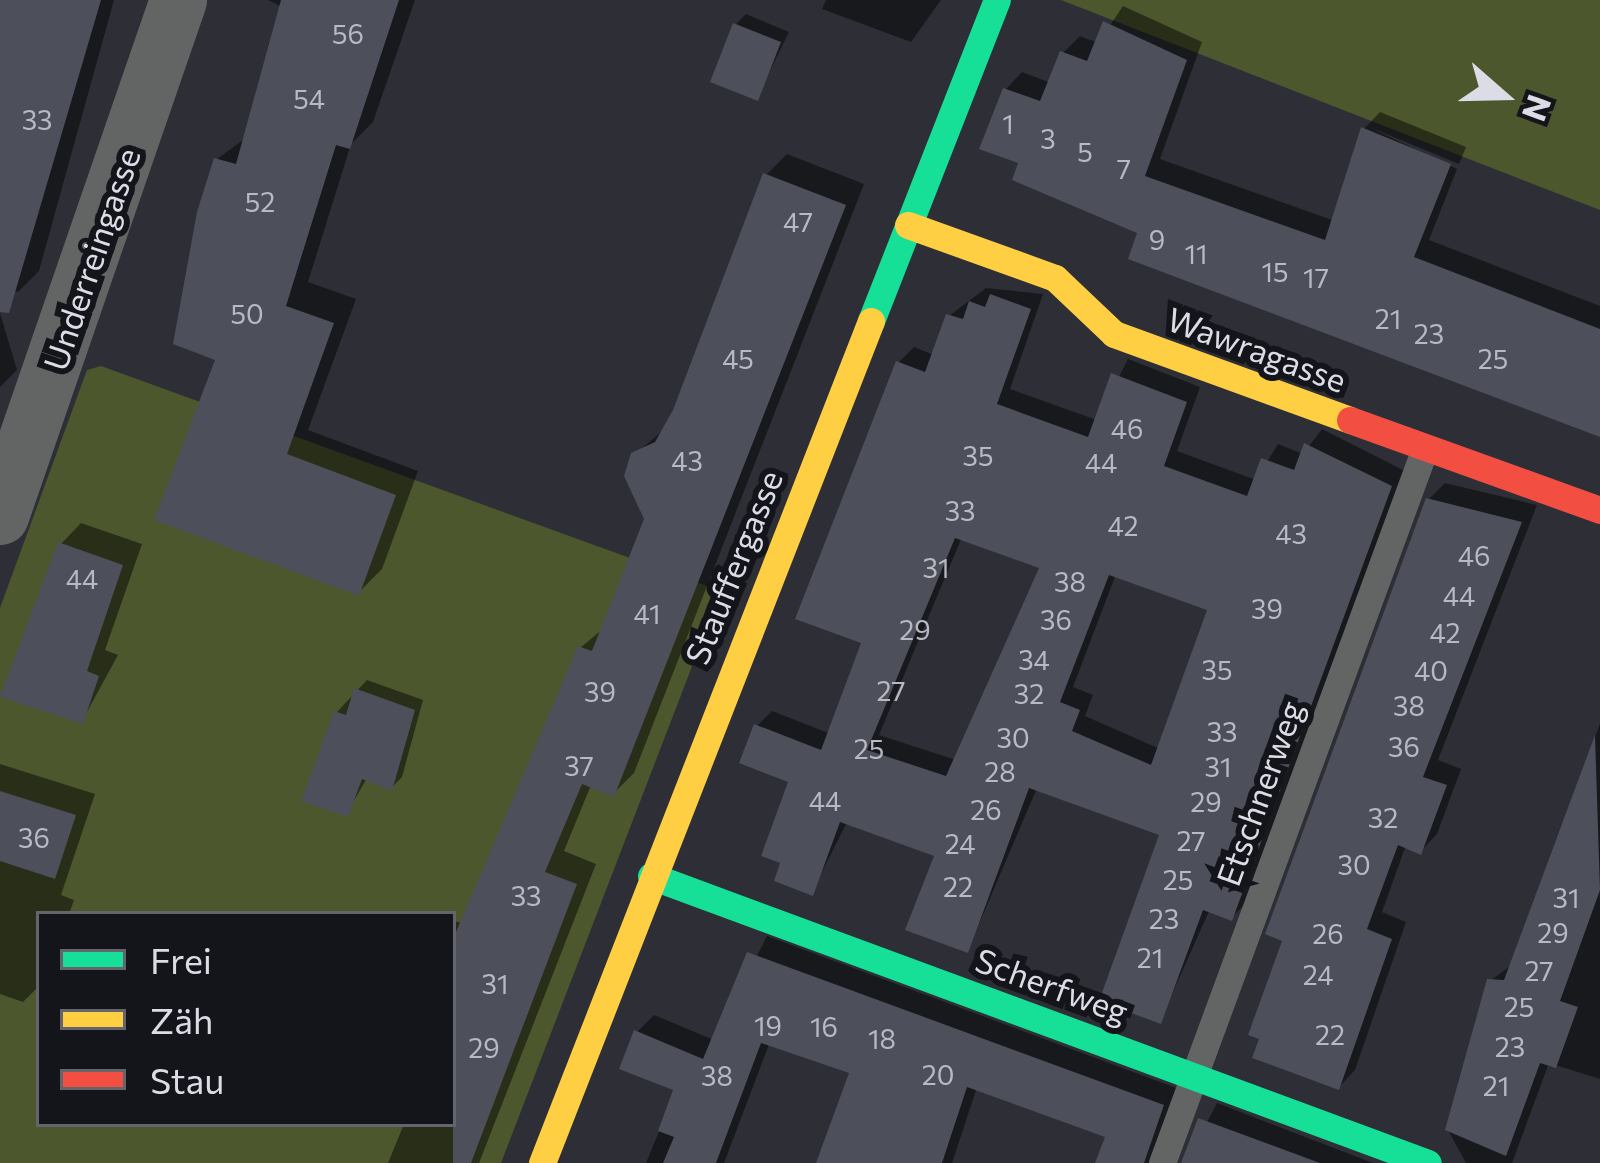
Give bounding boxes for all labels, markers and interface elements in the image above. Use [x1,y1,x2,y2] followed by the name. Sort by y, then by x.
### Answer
[332,18,364,50] house number: 56
[1444,36,1564,156] north arrow
[293,83,325,115] house number: 54
[1515,90,1562,127] text: N
[22,104,52,136] house number: 33
[1002,108,1014,140] house number: 1
[1040,123,1056,155] house number: 3
[1077,136,1093,168] house number: 5
[34,143,148,375] street label: Underreingasse
[1117,153,1131,185] house number: 7
[245,186,275,218] house number: 52
[783,206,813,238] house number: 47
[1149,224,1165,256] house number: 9
[1184,238,1208,270] house number: 11
[1261,256,1289,288] house number: 15
[1303,262,1329,294] house number: 17
[230,298,264,330] house number: 50
[1162,298,1352,400] street label: Wawragasse
[1375,303,1401,335] house number: 21
[1414,318,1444,350] house number: 23
[722,343,754,375] house number: 45
[1478,343,1508,375] house number: 25
[1111,413,1143,445] house number: 46
[963,440,993,472] house number: 35
[671,445,703,477] house number: 43
[1085,447,1117,479] house number: 44
[676,464,790,670] street label: Stauffergasse
[945,495,975,527] house number: 33
[1108,510,1138,542] house number: 42
[1275,518,1307,550] house number: 43
[1458,540,1490,572] house number: 46
[923,552,949,584] house number: 31
[66,563,98,595] house number: 44
[1054,566,1086,598] house number: 38
[1443,580,1475,612] house number: 44
[1251,593,1283,625] house number: 39
[634,598,660,630] house number: 41
[1040,604,1072,636] house number: 36
[899,614,931,646] house number: 29
[1430,617,1460,649] house number: 42
[1018,644,1050,676] house number: 34
[1202,654,1232,686] house number: 35
[1414,655,1448,687] house number: 40
[876,675,906,707] house number: 27
[584,676,616,708] house number: 39
[1014,678,1044,710] house number: 32
[1393,690,1425,722] house number: 38
[1207,695,1311,891] street label: Etschnerweg
[1207,716,1237,748] house number: 33
[996,722,1030,754] house number: 30
[1388,731,1420,763] house number: 36
[854,733,884,765] house number: 25
[564,750,594,782] house number: 37
[1205,751,1231,783] house number: 31
[984,756,1016,788] house number: 28
[809,785,841,817] house number: 44
[1190,786,1222,818] house number: 29
[970,794,1002,826] house number: 26
[1368,802,1398,834] house number: 32
[18,822,50,854] house number: 36
[1176,825,1206,857] house number: 27
[945,828,975,860] house number: 24
[1337,849,1371,881] house number: 30
[1163,864,1193,896] house number: 25
[943,871,973,903] house number: 22
[511,880,541,912] house number: 33
[1553,882,1579,914] house number: 31
[1149,903,1179,935] house number: 23
[36,911,456,1127] legend
[1537,917,1569,949] house number: 29
[1312,918,1344,950] house number: 26
[150,937,212,981] text: Frei
[970,939,1134,1031] street label: Scherfweg
[1137,942,1163,974] house number: 21
[1524,955,1554,987] house number: 27
[1303,959,1333,991] house number: 24
[482,968,508,1000] house number: 31
[1504,991,1534,1023] house number: 25
[150,997,213,1041] text: Zäh
[754,1010,782,1042] house number: 19
[810,1011,838,1043] house number: 16
[1315,1019,1345,1051] house number: 22
[868,1023,896,1055] house number: 18
[1495,1031,1525,1063] house number: 23
[468,1032,500,1064] house number: 29
[150,1057,224,1101] text: Stau
[922,1059,954,1091] house number: 20
[701,1060,733,1092] house number: 38
[1483,1070,1509,1102] house number: 21

